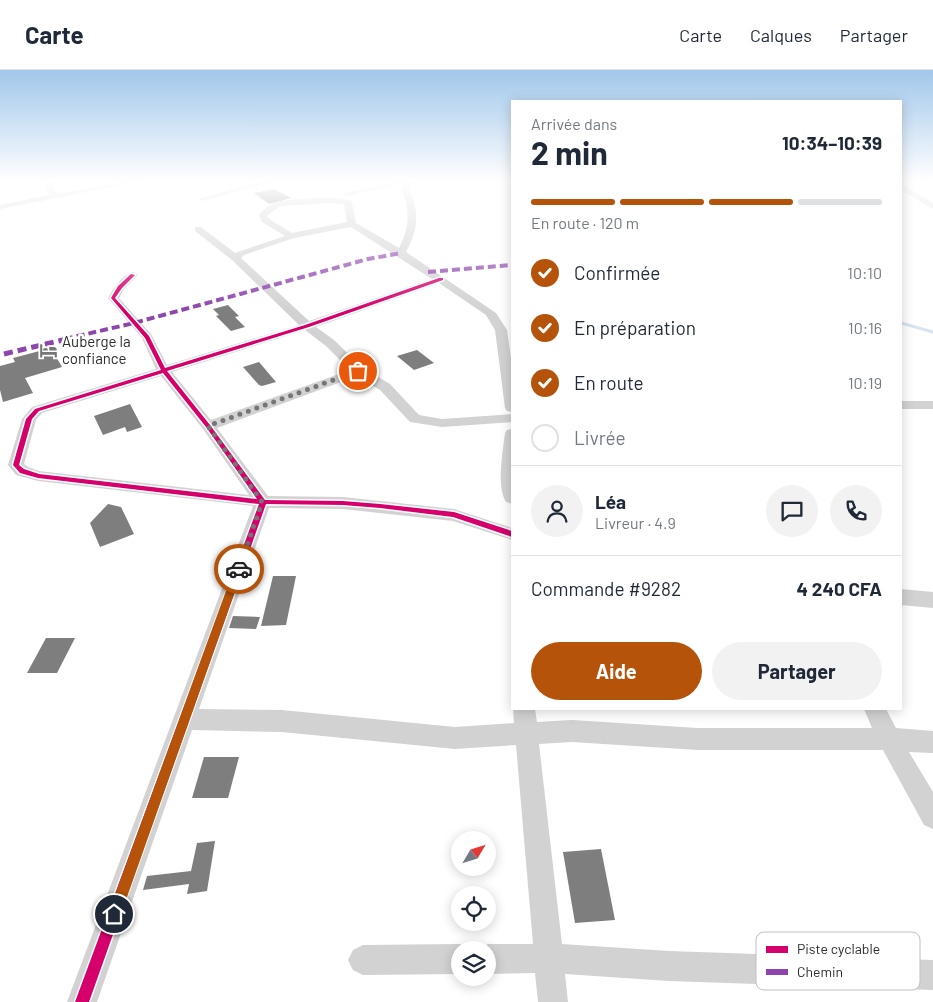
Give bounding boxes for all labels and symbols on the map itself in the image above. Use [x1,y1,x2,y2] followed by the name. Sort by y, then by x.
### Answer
[62,332,131,367] place label: Auberge la confiance
[38,340,58,360] hotel icon: Auberge la confiance
[337,350,379,392] pin
[214,544,264,594] courier
[451,831,496,876] north arrow
[93,893,135,935] pin
[756,932,920,990] legend
[797,940,880,957] text: Piste cyclable
[797,963,843,980] text: Chemin

